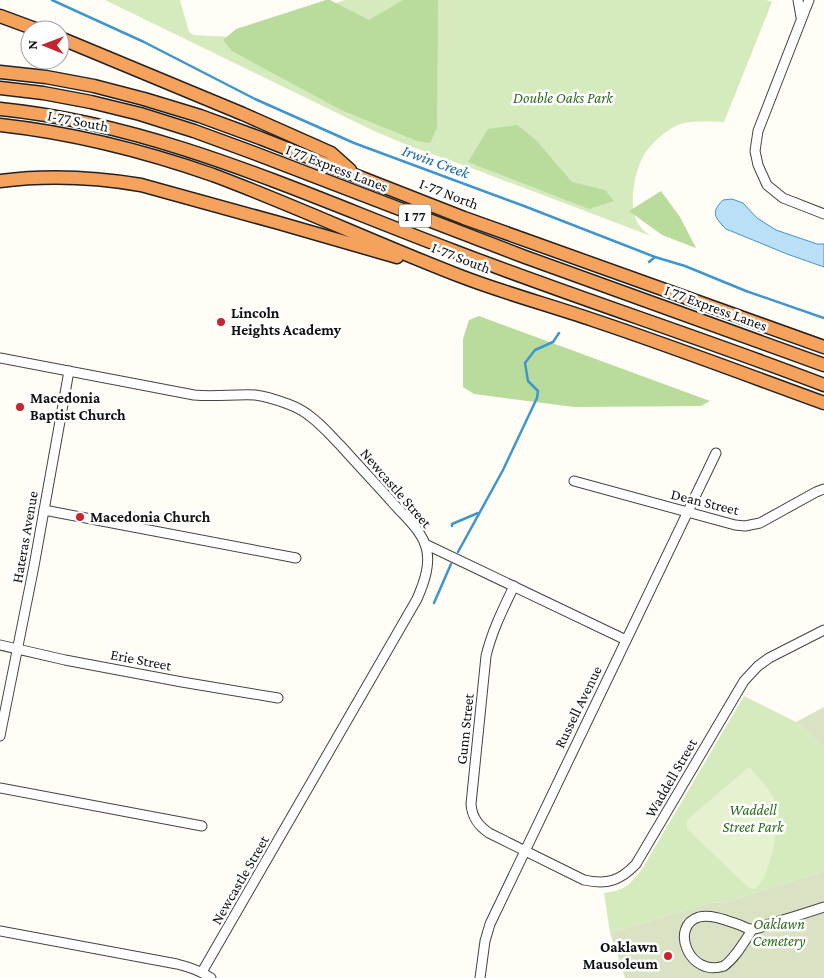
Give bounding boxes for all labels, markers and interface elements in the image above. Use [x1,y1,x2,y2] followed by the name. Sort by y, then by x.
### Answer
[20,20,70,70] north arrow
[24,39,40,50] text: N
[513,90,614,106] park label: Double Oaks Park
[46,107,110,135] street label: I-77 South
[283,141,390,196] street label: I 77 Express Lanes
[400,141,473,182] water label: Irwin Creek
[417,175,481,213] street label: I-77 North
[399,205,431,228] road number: I 77
[429,239,493,277] street label: I-77 South
[662,282,770,335] street label: I 77 Express Lanes
[231,305,342,338] place label: Lincoln Heights Academy
[215,316,227,328] marker: Lincoln Heights Academy
[30,390,126,423] place label: Macedonia Baptist Church
[14,401,26,413] marker: Macedonia Baptist Church
[357,445,435,532] street label: Newcastle Street
[669,486,742,518] street label: Dean Street
[9,489,41,584] street label: Hateras Avenue
[90,509,211,525] place label: Macedonia Church
[74,511,86,523] marker: Macedonia Church
[109,646,174,674] street label: Erie Street
[551,663,605,751] street label: Russell Avenue
[453,692,477,765] street label: Gunn Street
[642,735,701,820] street label: Waddell Street
[723,802,785,835] park label: Waddell Street Park
[208,832,272,927] street label: Newcastle Street
[752,916,806,950] park label: Oaklawn Cemetery
[583,939,658,972] place label: Oaklawn Mausoleum
[662,950,674,962] marker: Oaklawn Mausoleum

